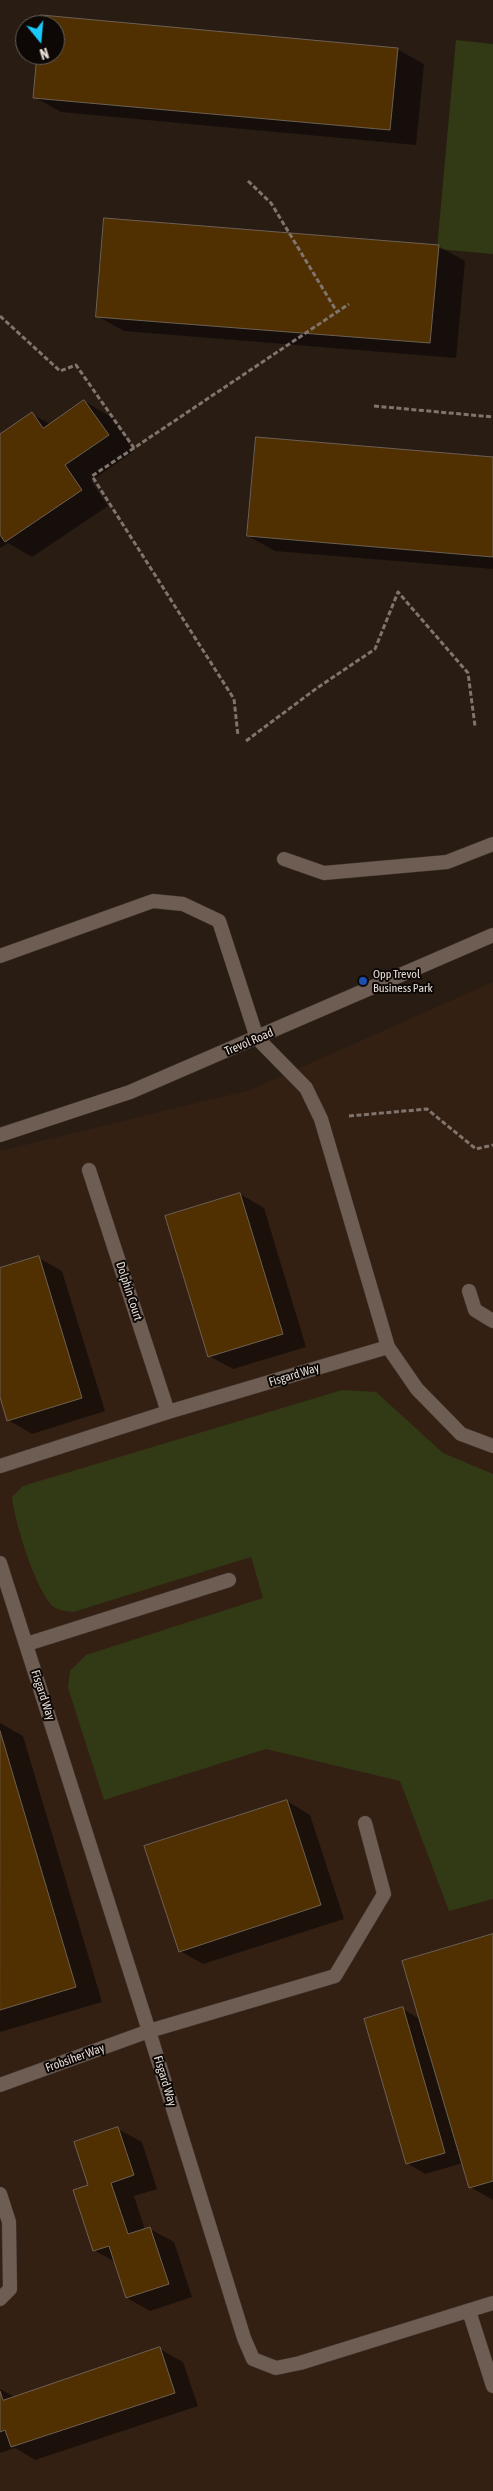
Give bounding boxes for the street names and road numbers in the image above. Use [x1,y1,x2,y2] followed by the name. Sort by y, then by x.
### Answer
[222,1025,276,1059] street label: Trevol Road
[113,1260,145,1322] street label: Dolphin Court
[267,1361,321,1389] street label: Fisgard Way
[28,1668,58,1722] street label: Fisgard Way
[44,2041,106,2075] street label: Frobsiher Way
[151,2054,179,2108] street label: Fisgard Way

